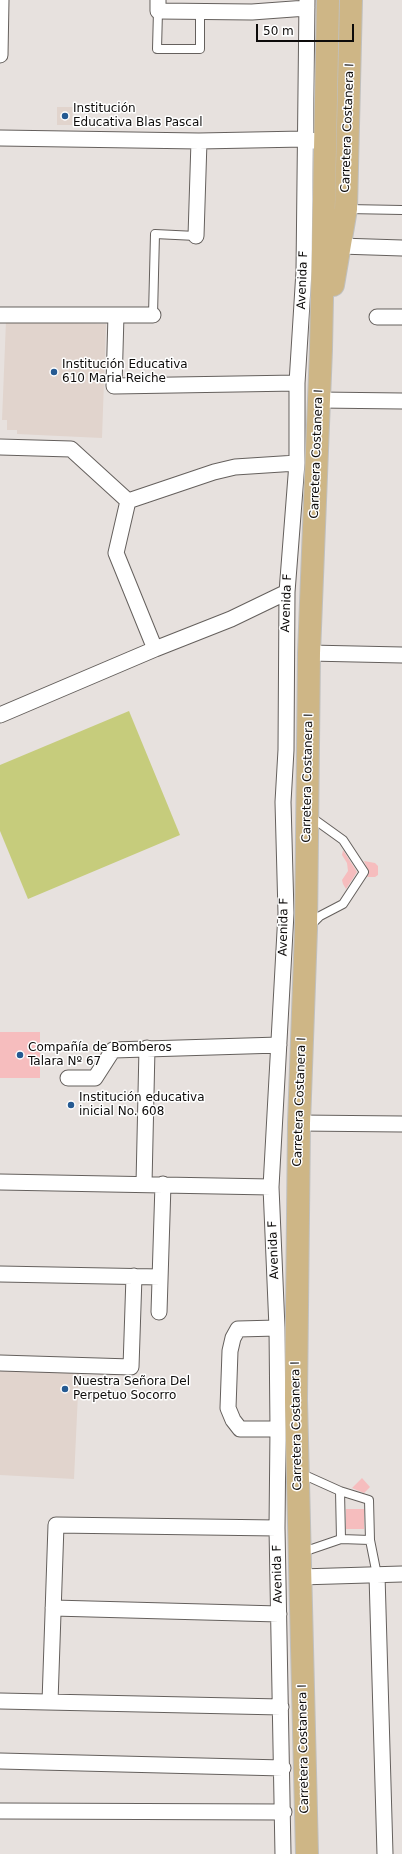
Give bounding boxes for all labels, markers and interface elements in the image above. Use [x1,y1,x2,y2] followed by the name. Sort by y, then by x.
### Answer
[258,16,356,42] scale bar
[263,24,294,38] text: 50 m
[339,63,357,193] street label: Carretera Costanera I
[73,102,203,130] place label: Institución Educativa Blas Pascal
[60,111,70,121] marker: Institución Educativa Blas Pascal
[295,250,311,310] street label: Avenida F
[62,358,188,386] place label: Institución Educativa 610 Maria Reiche
[49,367,59,377] marker: Institución Educativa 610 Maria Reiche
[308,389,326,519] street label: Carretera Costanera I
[279,573,295,633] street label: Avenida F
[300,713,316,843] street label: Carretera Costanera I
[276,898,292,956] street label: Avenida F
[291,1037,309,1167] street label: Carretera Costanera I
[28,1041,172,1069] place label: Compañía de Bomberos Talara Nº 67
[15,1050,25,1060] marker: Compañía de Bomberos Talara Nº 67
[79,1091,204,1119] place label: Institución educativa inicial No. 608
[66,1100,76,1110] marker: Institución educativa inicial No. 608
[266,1220,282,1280] street label: Avenida F
[289,1361,305,1491] street label: Carretera Costanera I
[73,1375,190,1403] place label: Nuestra Señora Del Perpetuo Socorro
[60,1384,70,1394] marker: Nuestra Señora Del Perpetuo Socorro
[270,1545,286,1603] street label: Avenida F
[296,1684,312,1814] street label: Carretera Costanera I

